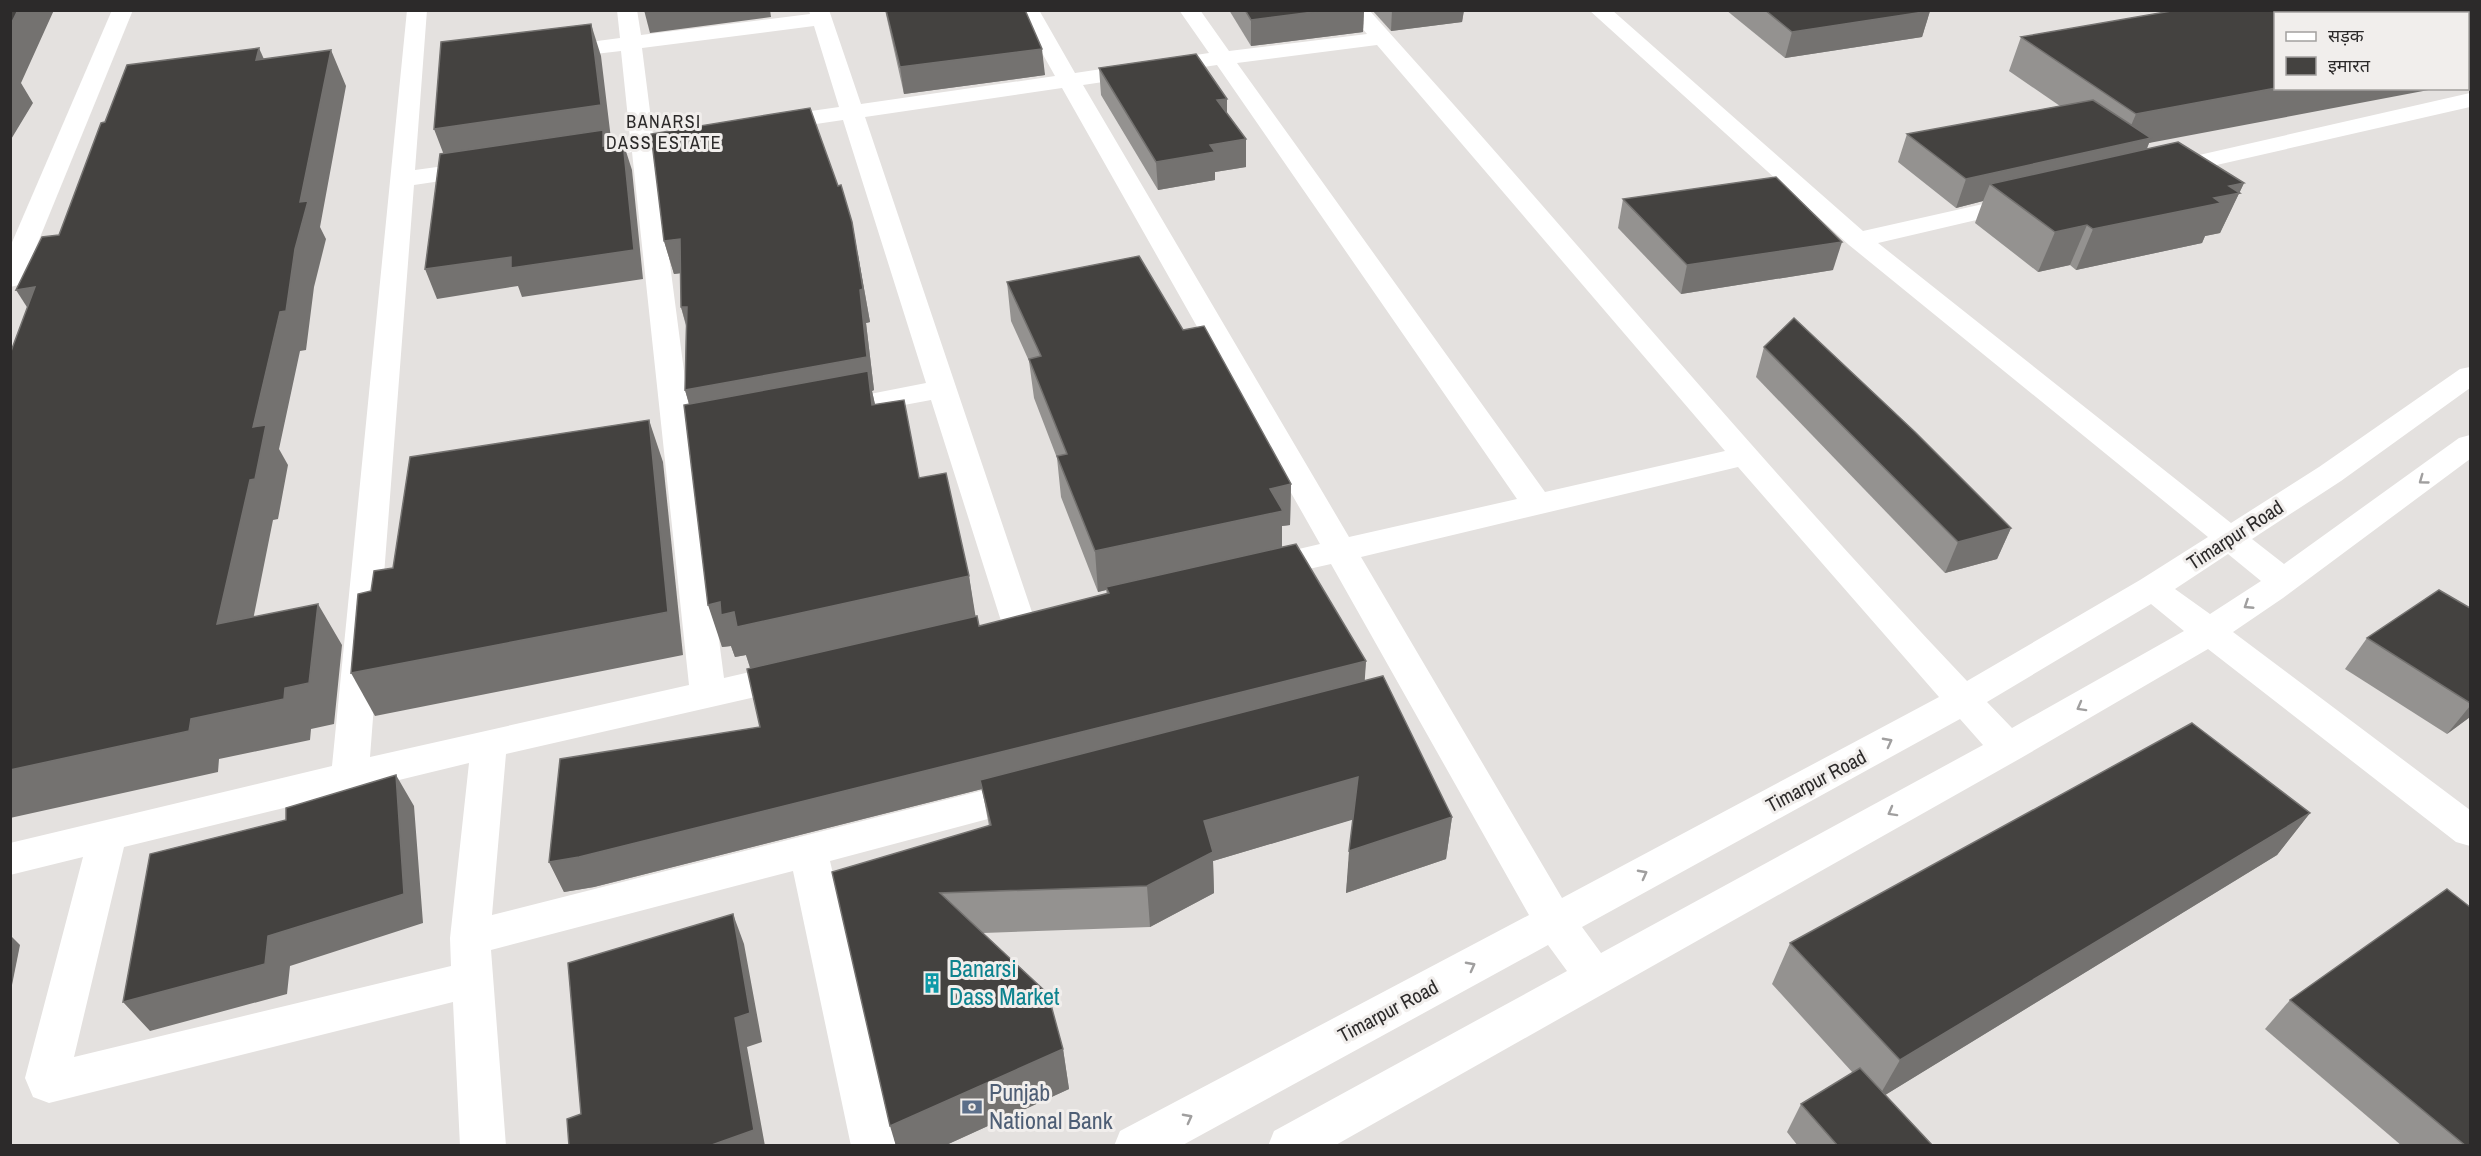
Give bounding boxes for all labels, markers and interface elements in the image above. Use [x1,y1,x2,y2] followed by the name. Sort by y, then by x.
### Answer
[2274,12,2469,90] legend
[2328,23,2365,48] text: सड़क
[2328,53,2371,78] text: इमारत
[606,109,722,155] district label: BANARSI DASS ESTATE
[2419,473,2430,484] one-way arrow
[2181,493,2288,576] street label: Timarpur Road
[2243,598,2254,609] one-way arrow
[2077,700,2087,711] one-way arrow
[1882,738,1893,749] one-way arrow
[1761,743,1871,818] street label: Timarpur Road
[1888,805,1898,816] one-way arrow
[1636,870,1647,881] one-way arrow
[949,952,1060,1012] place label: Banarsi Dass Market
[1465,962,1475,973] one-way arrow
[920,971,944,995] building icon: Banarsi Dass Market
[1333,973,1443,1048] street label: Timarpur Road
[989,1076,1113,1136] place label: Punjab National Bank
[960,1095,984,1119] bank icon: Punjab National Bank
[1182,1114,1192,1125] one-way arrow

